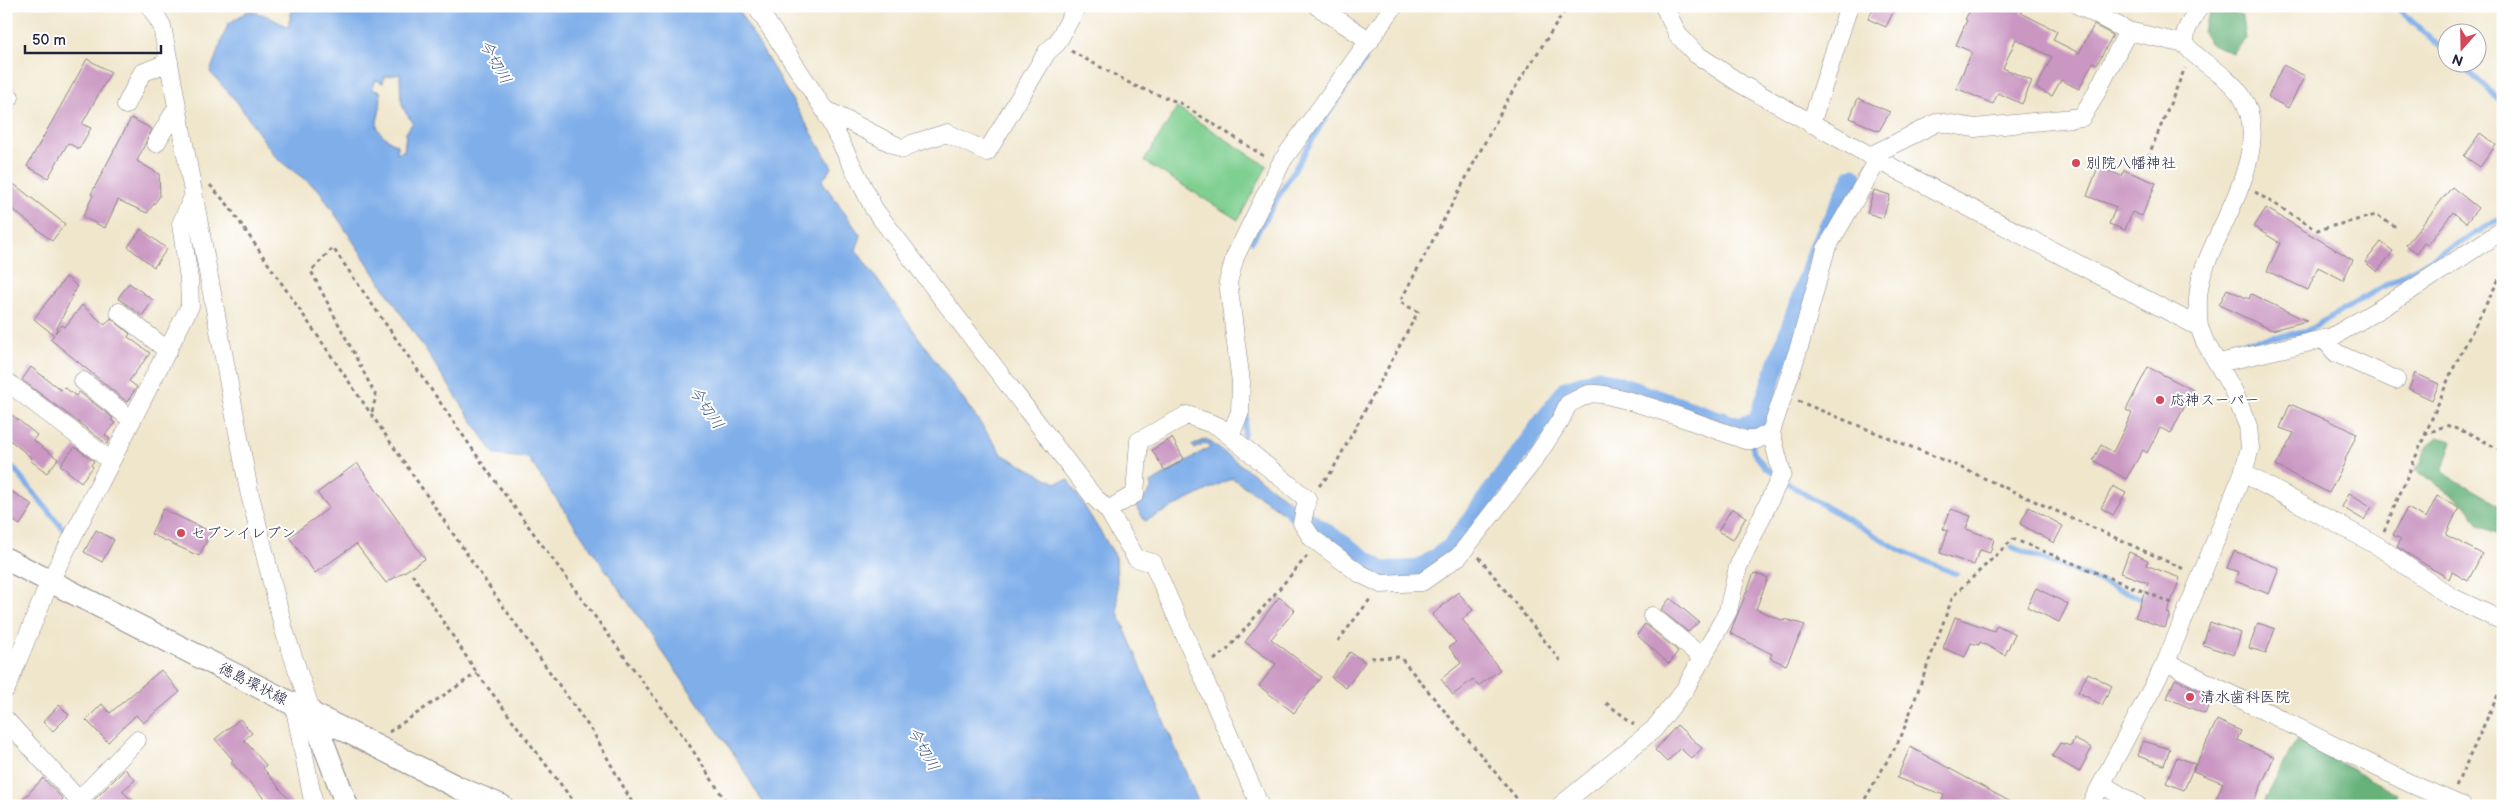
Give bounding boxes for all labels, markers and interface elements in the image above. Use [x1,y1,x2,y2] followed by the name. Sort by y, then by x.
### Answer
[25,22,161,54] scale bar
[2436,22,2486,72] north arrow
[32,31,66,50] text: 50 m
[475,36,515,88] water label: 今切川
[2450,50,2466,70] text: N
[2086,154,2176,173] place label: 別院八幡神社
[2070,157,2082,169] marker: 別院八幡神社
[685,383,727,433] water label: 今切川
[2170,391,2259,410] place label: 応神スーパー
[2154,394,2166,406] marker: 応神スーパー
[191,524,296,543] place label: セブンイレブン
[175,527,187,539] marker: セブンイレブン
[215,659,291,709] street label: 徳島環状線
[2200,688,2290,707] place label: 清水歯科医院
[2184,691,2196,703] marker: 清水歯科医院
[903,723,943,775] water label: 今切川

